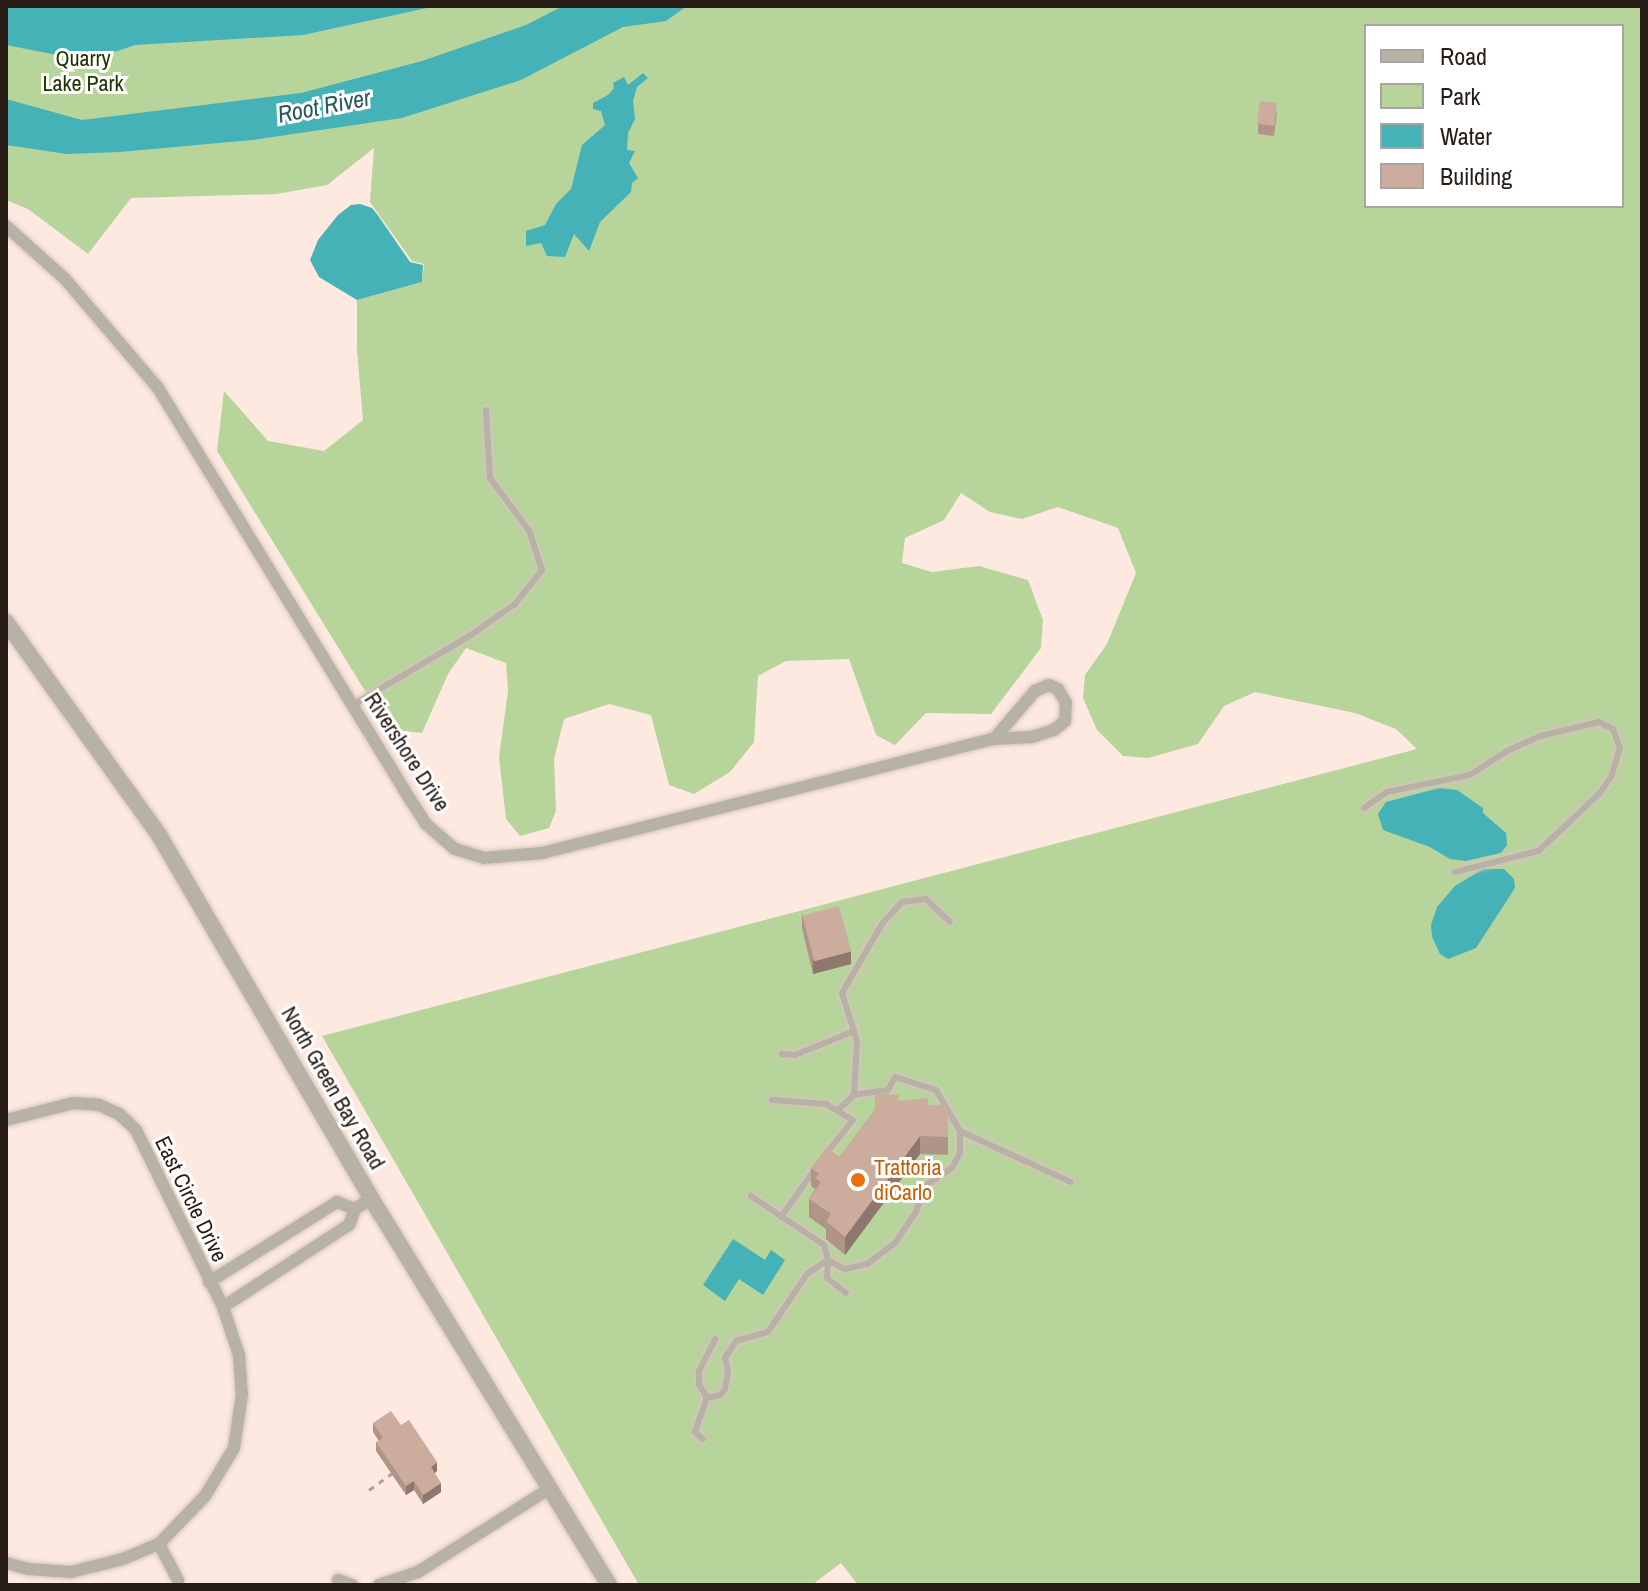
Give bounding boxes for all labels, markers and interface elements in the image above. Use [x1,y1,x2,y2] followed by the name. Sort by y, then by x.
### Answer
[1364,24,1624,208] legend
[1440,40,1487,72] text: Road
[42,45,124,96] park label: Quarry Lake Park
[1440,80,1480,112] text: Park
[275,83,373,129] water label: Root River
[1440,120,1492,152] text: Water
[1440,160,1512,192] text: Building
[359,688,455,816] street label: Rivershore Drive
[276,1002,390,1174] street label: North Green Bay Road
[149,1132,233,1266] street label: East Circle Drive
[874,1154,942,1206] place label: Trattoria diCarlo
[849,1171,867,1189] marker: Trattoria diCarlo

